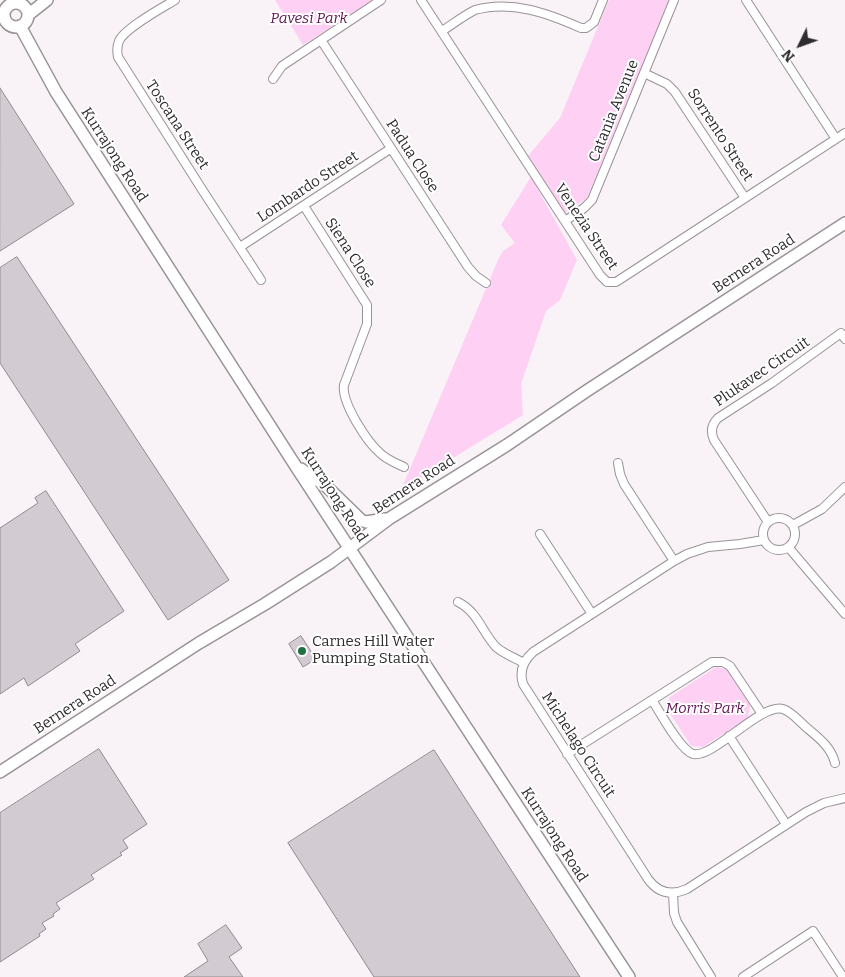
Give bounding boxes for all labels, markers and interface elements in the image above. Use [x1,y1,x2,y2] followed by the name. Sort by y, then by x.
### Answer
[270,10,348,28] park label: Pavesi Park
[775,20,825,70] north arrow
[779,46,798,65] text: N
[585,57,643,165] street label: Catania Avenue
[142,77,212,173] street label: Toscana Street
[683,85,757,185] street label: Sorrento Street
[77,104,151,206] street label: Kurrajong Road
[382,116,442,196] street label: Padua Close
[254,148,362,226] street label: Lombardo Street
[551,180,621,274] street label: Venezia Street
[321,215,379,291] street label: Siena Close
[709,231,799,297] street label: Bernera Road
[711,333,813,411] street label: Plukavec Circuit
[297,444,371,546] street label: Kurrajong Road
[369,452,459,518] street label: Bernera Road
[312,633,434,668] place label: Carnes Hill Water Pumping Station
[296,645,308,657] marker: Carnes Hill Water Pumping Station
[30,672,120,738] street label: Bernera Road
[537,689,619,801] street label: Michelago Circuit
[666,700,744,718] park label: Morris Park
[517,784,591,886] street label: Kurrajong Road

